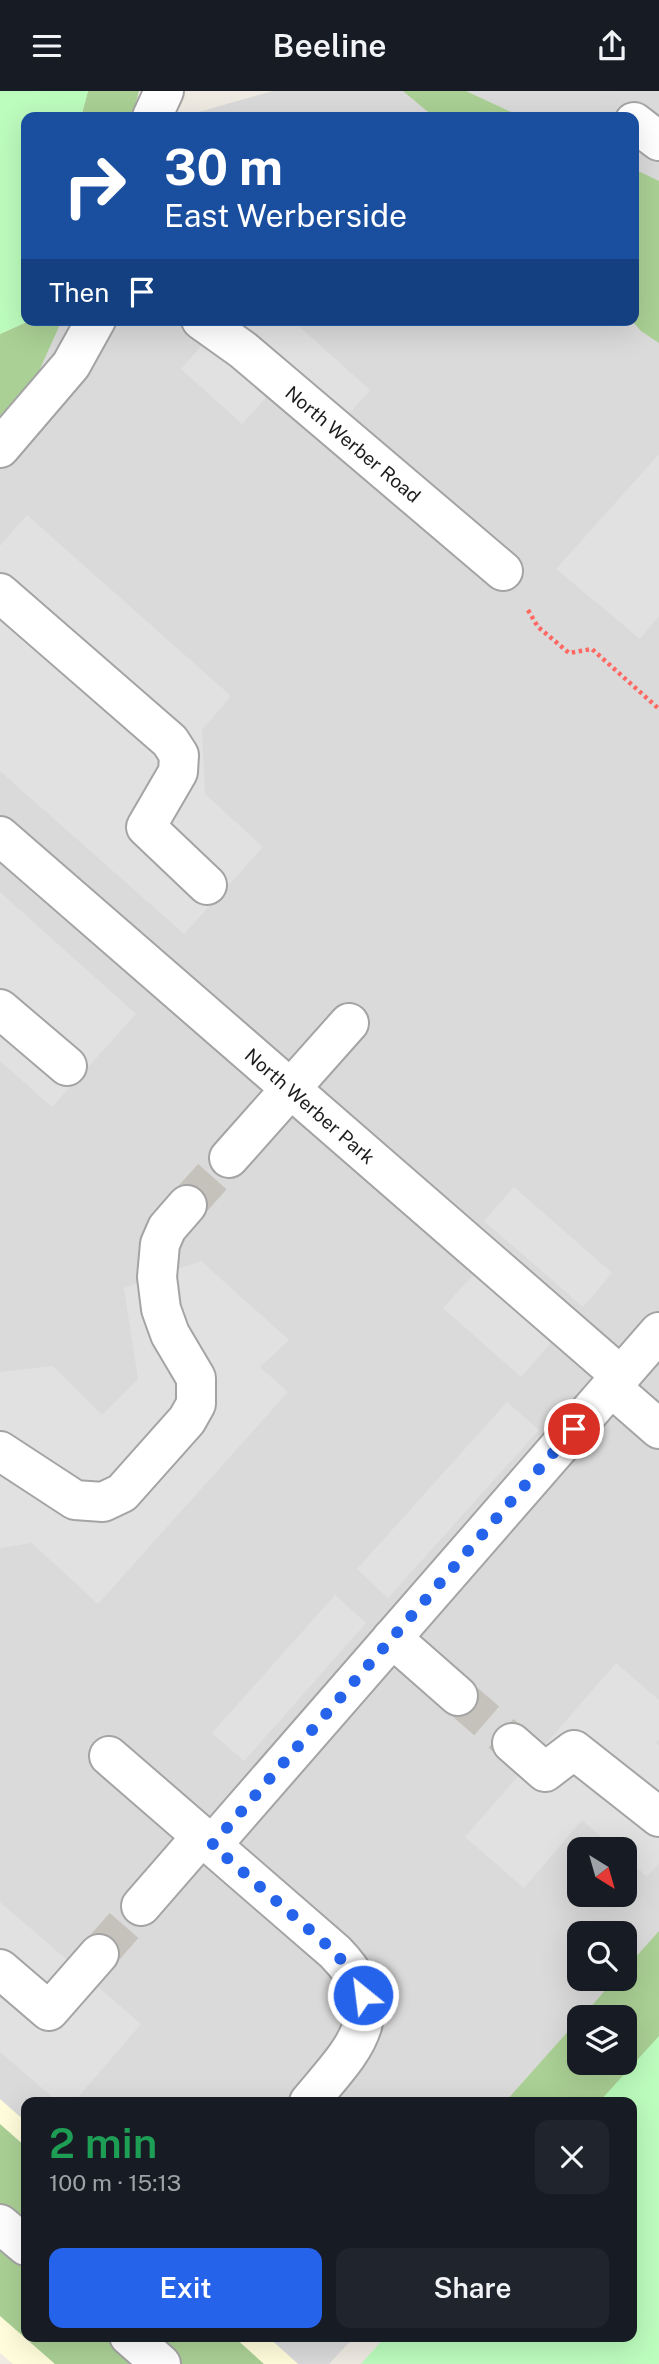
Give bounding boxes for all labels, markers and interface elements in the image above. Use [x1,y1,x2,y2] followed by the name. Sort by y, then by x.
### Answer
[28,27,66,65] icon: menu
[273,27,386,64] text: Beeline
[593,27,631,65] icon: share
[164,138,283,196] text: 30 m
[49,140,140,231] icon: right
[164,197,407,234] text: East Werberside
[123,273,161,311] icon: arrive
[49,277,109,308] text: Then
[281,381,425,507] street label: North Werber Road
[241,1044,380,1169] street label: North Werber Park
[544,1399,604,1459] pin
[555,1410,593,1448] icon: arrive
[567,1837,637,1907] north arrow
[567,1837,637,2075] map controls
[567,1921,637,1991] button: search
[326,1958,400,2032] position arrow
[567,2005,637,2075] button: layers
[49,2118,157,2167] text: 2 min
[535,2120,609,2194] button: close
[49,2169,181,2196] text: 100 m · 15:13
[49,2248,322,2328] button: Exit
[336,2248,609,2328] button: Share

